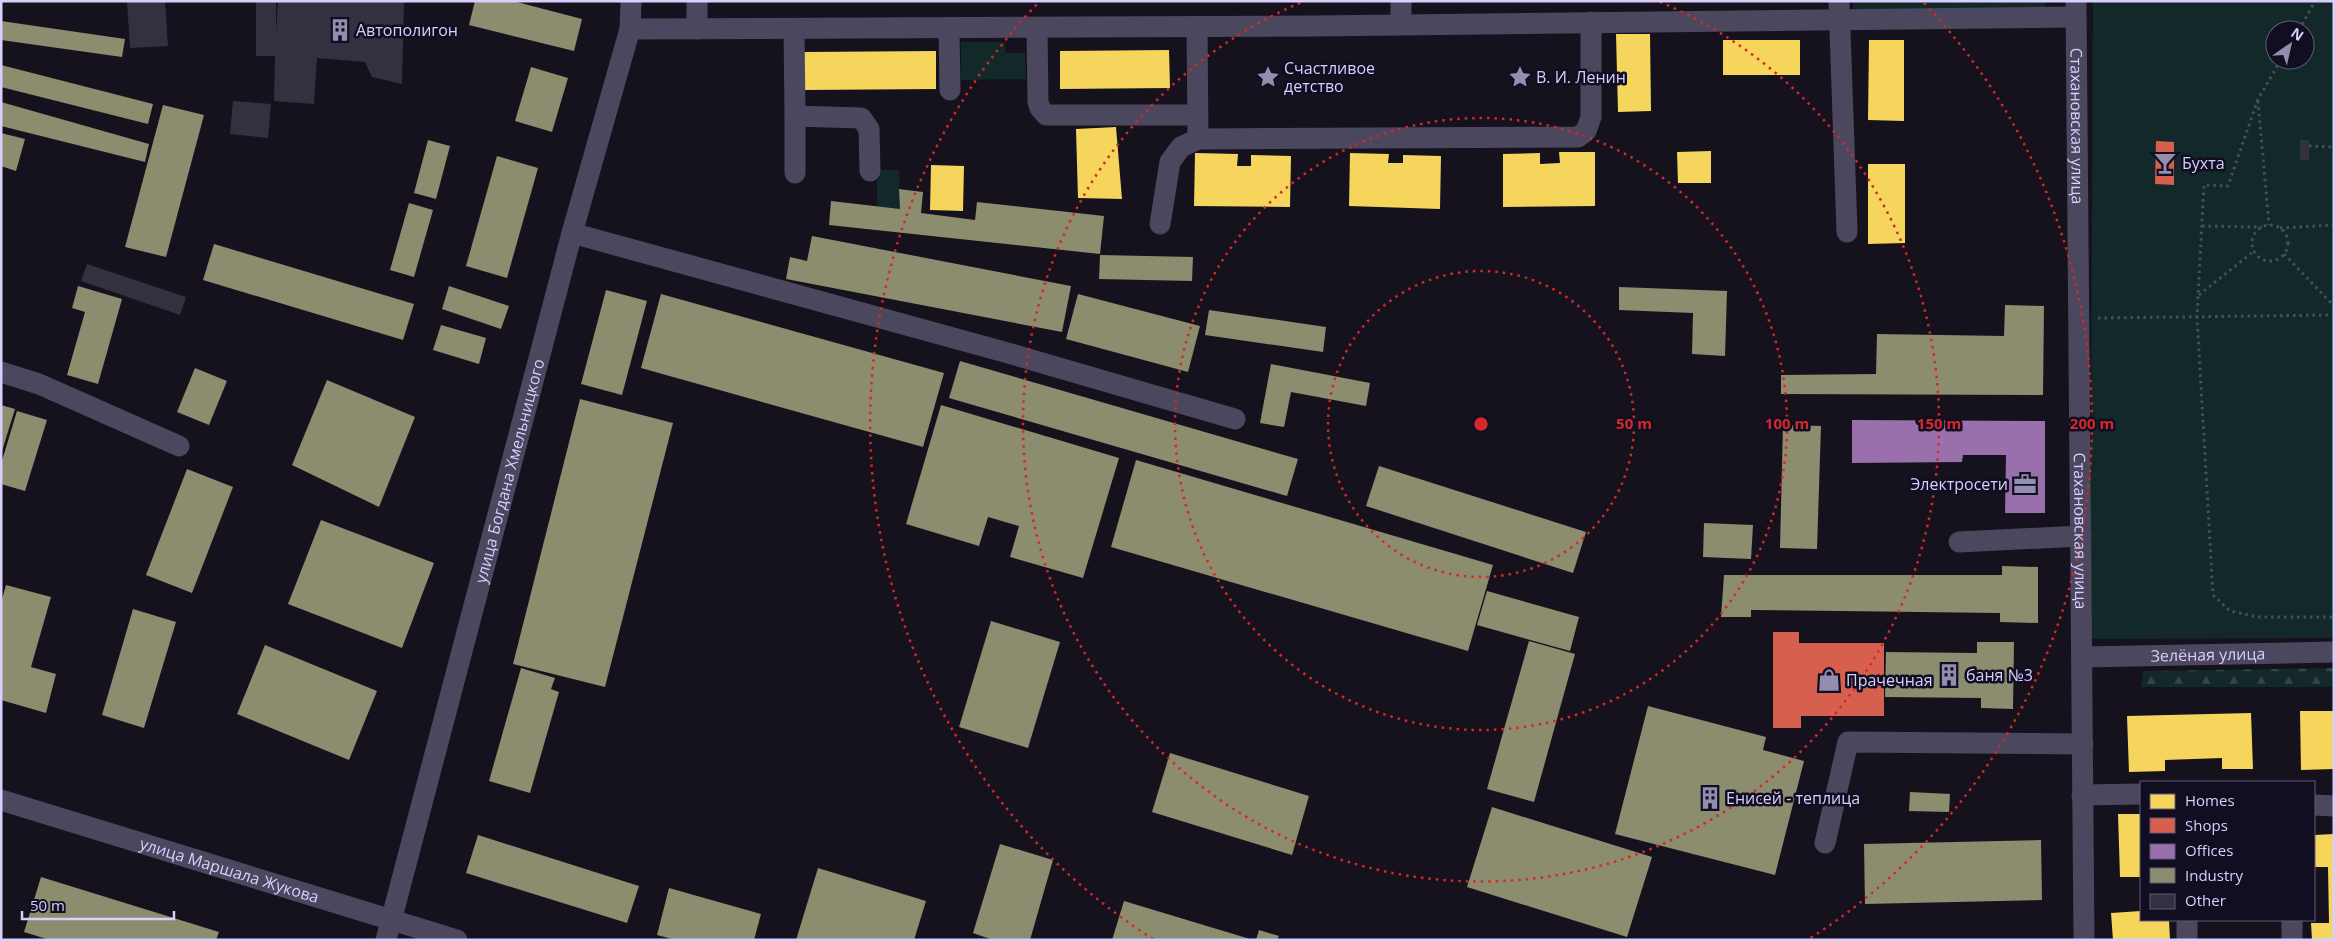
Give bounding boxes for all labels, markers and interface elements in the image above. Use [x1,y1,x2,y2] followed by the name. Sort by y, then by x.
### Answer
[327,17,353,43] building icon: Автополигон
[356,19,458,41] place label: Автополигон
[2265,20,2315,70] north arrow
[2288,23,2308,45] text: N
[2065,48,2089,204] street label: Стахановская улица
[1284,57,1375,97] place label: Счастливое детство
[1255,64,1281,90] place icon: Счастливое детство
[1507,64,1533,90] place icon: В. И. Ленин
[1536,66,1626,88] place label: В. И. Ленин
[2152,150,2178,176] bar icon: Бухта
[2182,152,2225,174] place label: Бухта
[469,356,549,586] street label: улица Богдана Хмельницкого
[1616,413,1652,433] text: 50 m
[1765,413,1809,433] text: 100 m
[1917,413,1961,433] text: 150 m
[2070,413,2114,433] text: 200 m
[1472,415,1490,433] centre of rings
[2069,452,2092,609] street label: Стахановская улица
[2012,471,2038,497] office icon: Электросети
[1910,473,2008,495] place label: Электросети
[2150,642,2266,667] street label: Зелёная улица
[1936,662,1962,688] building icon: баня №3
[1966,664,2033,686] place label: баня №3
[1816,667,1842,693] shop icon: Прачечная
[1846,669,1933,691] place label: Прачечная
[2140,781,2315,921] legend
[1697,785,1723,811] building icon: Енисей - теплица
[1726,787,1860,809] place label: Енисей - теплица
[2185,790,2235,810] text: Homes
[2185,815,2228,835] text: Shops
[137,832,322,908] street label: улица Маршала Жукова
[2185,840,2233,860] text: Offices
[2185,865,2243,885] text: Industry
[22,888,175,920] scale bar
[2185,890,2226,910] text: Other
[30,895,65,915] text: 50 m

